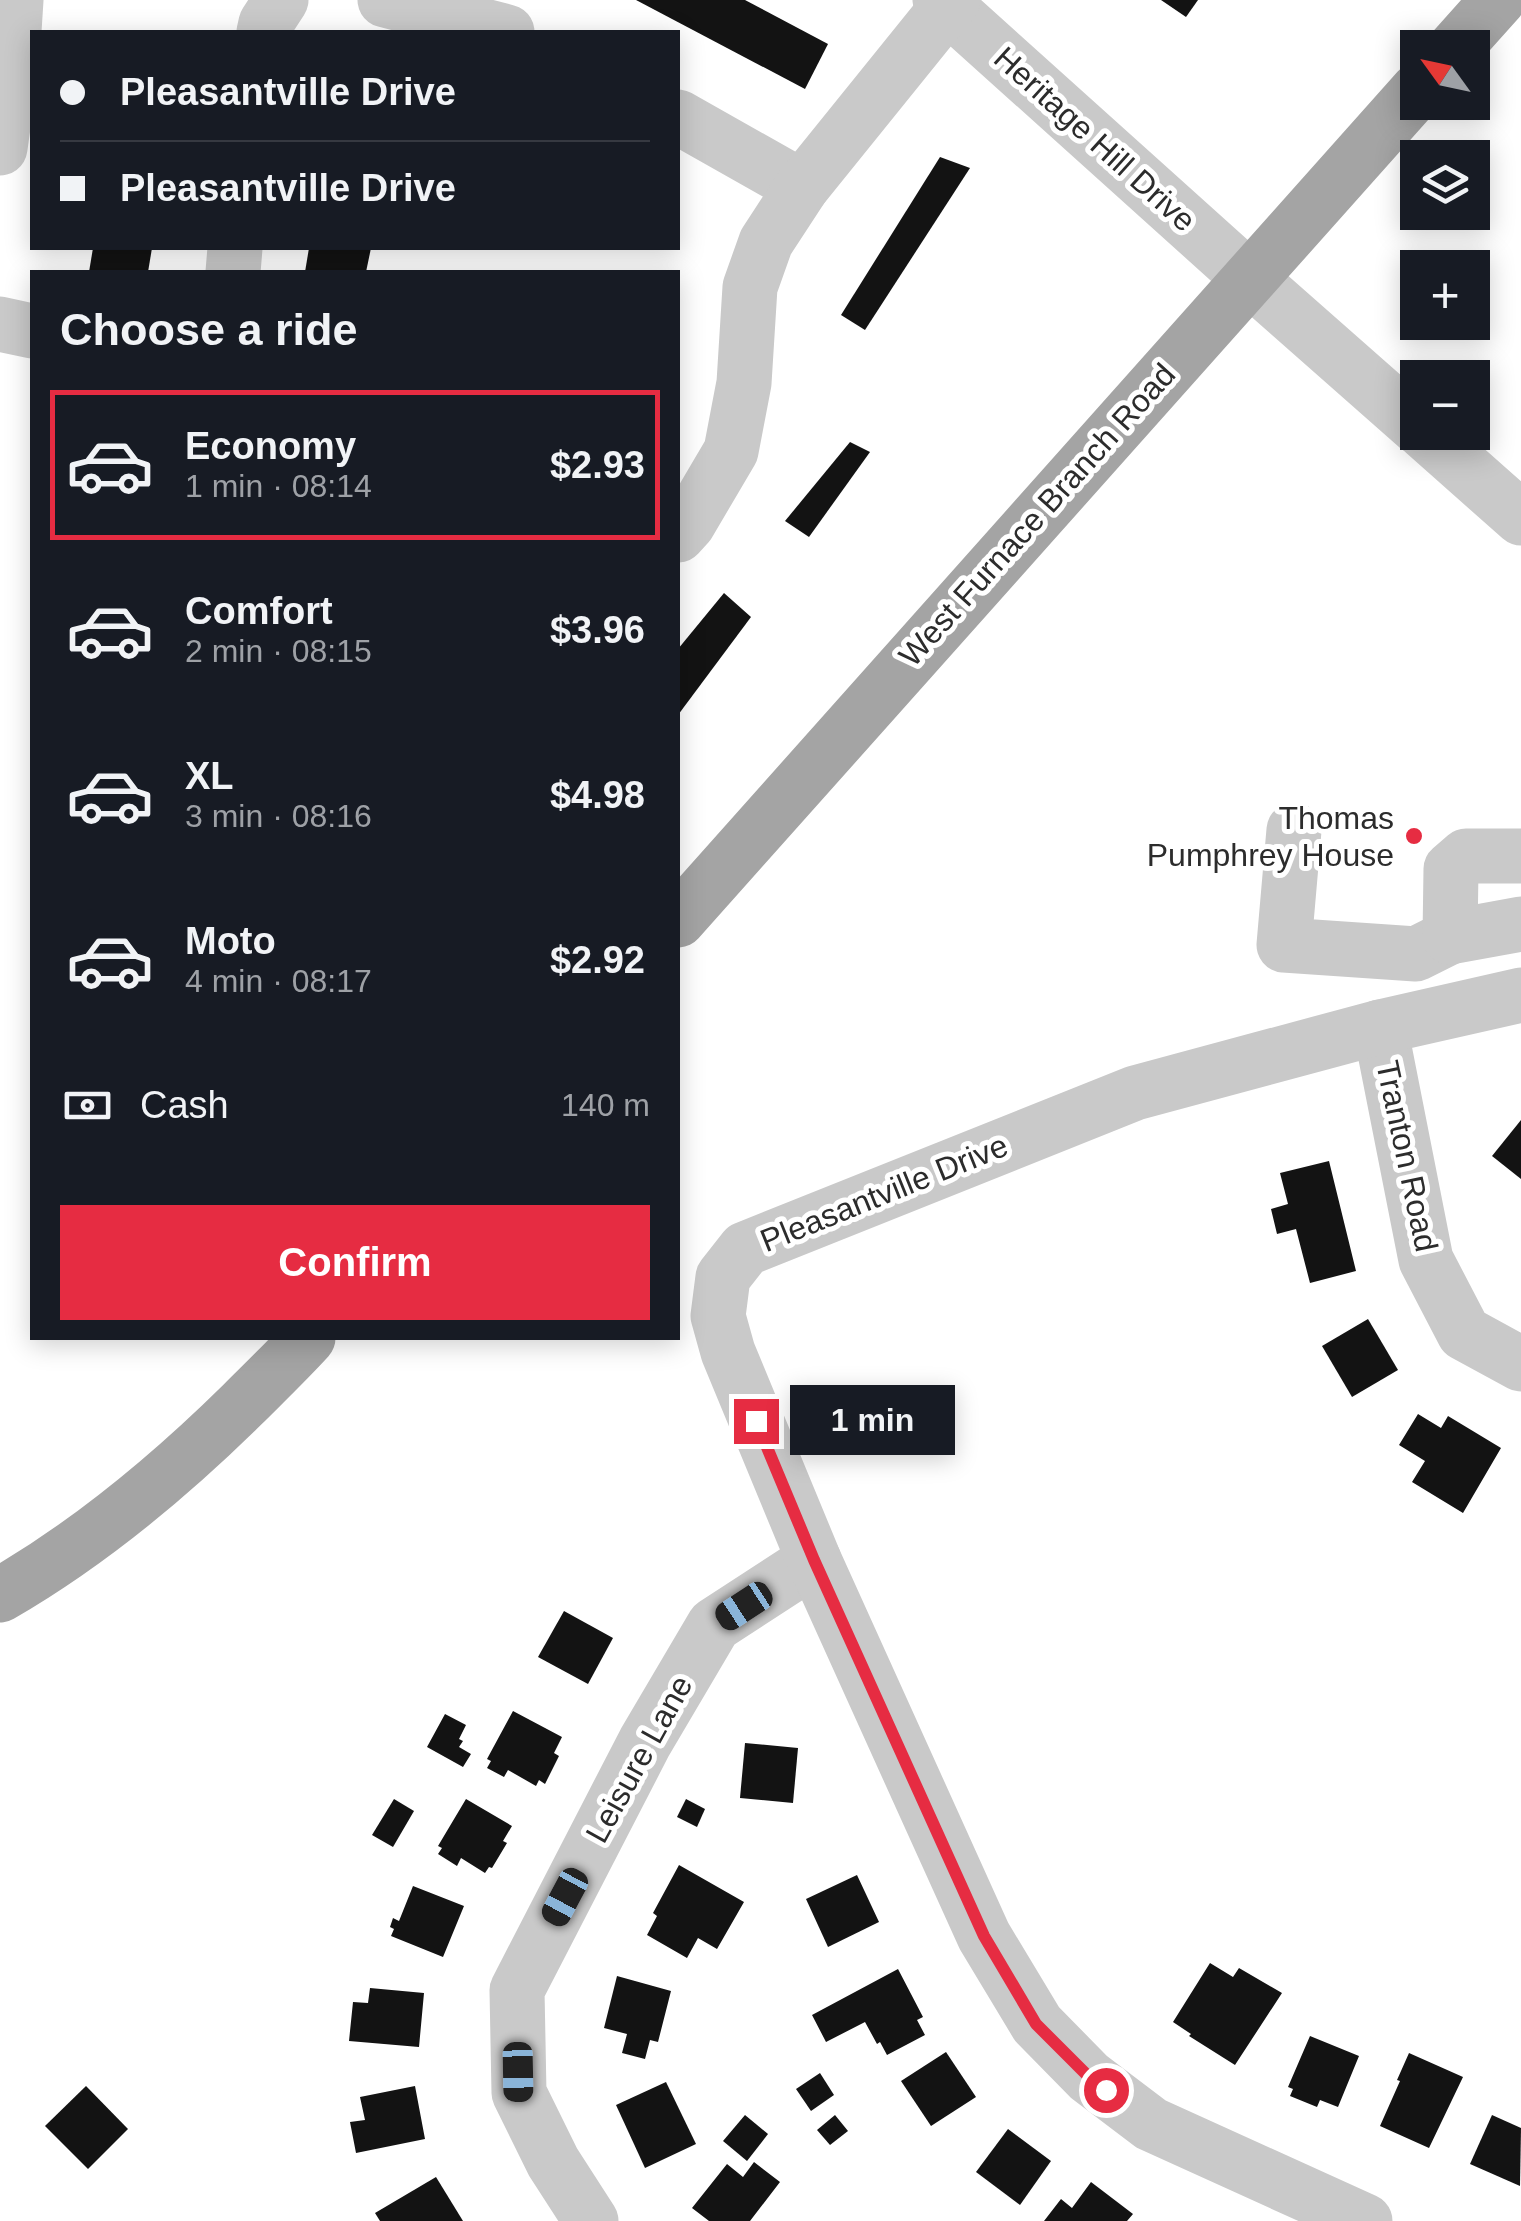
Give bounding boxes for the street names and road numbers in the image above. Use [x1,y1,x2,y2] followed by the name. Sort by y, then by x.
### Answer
[987,39,1203,239] street label: Heritage Hill Drive
[892,356,1182,674] street label: West Furnace Branch Road
[1369,1057,1445,1255] street label: Tranton Road
[755,1127,1013,1259] street label: Pleasantville Drive
[578,1669,700,1849] street label: Leisure Lane

